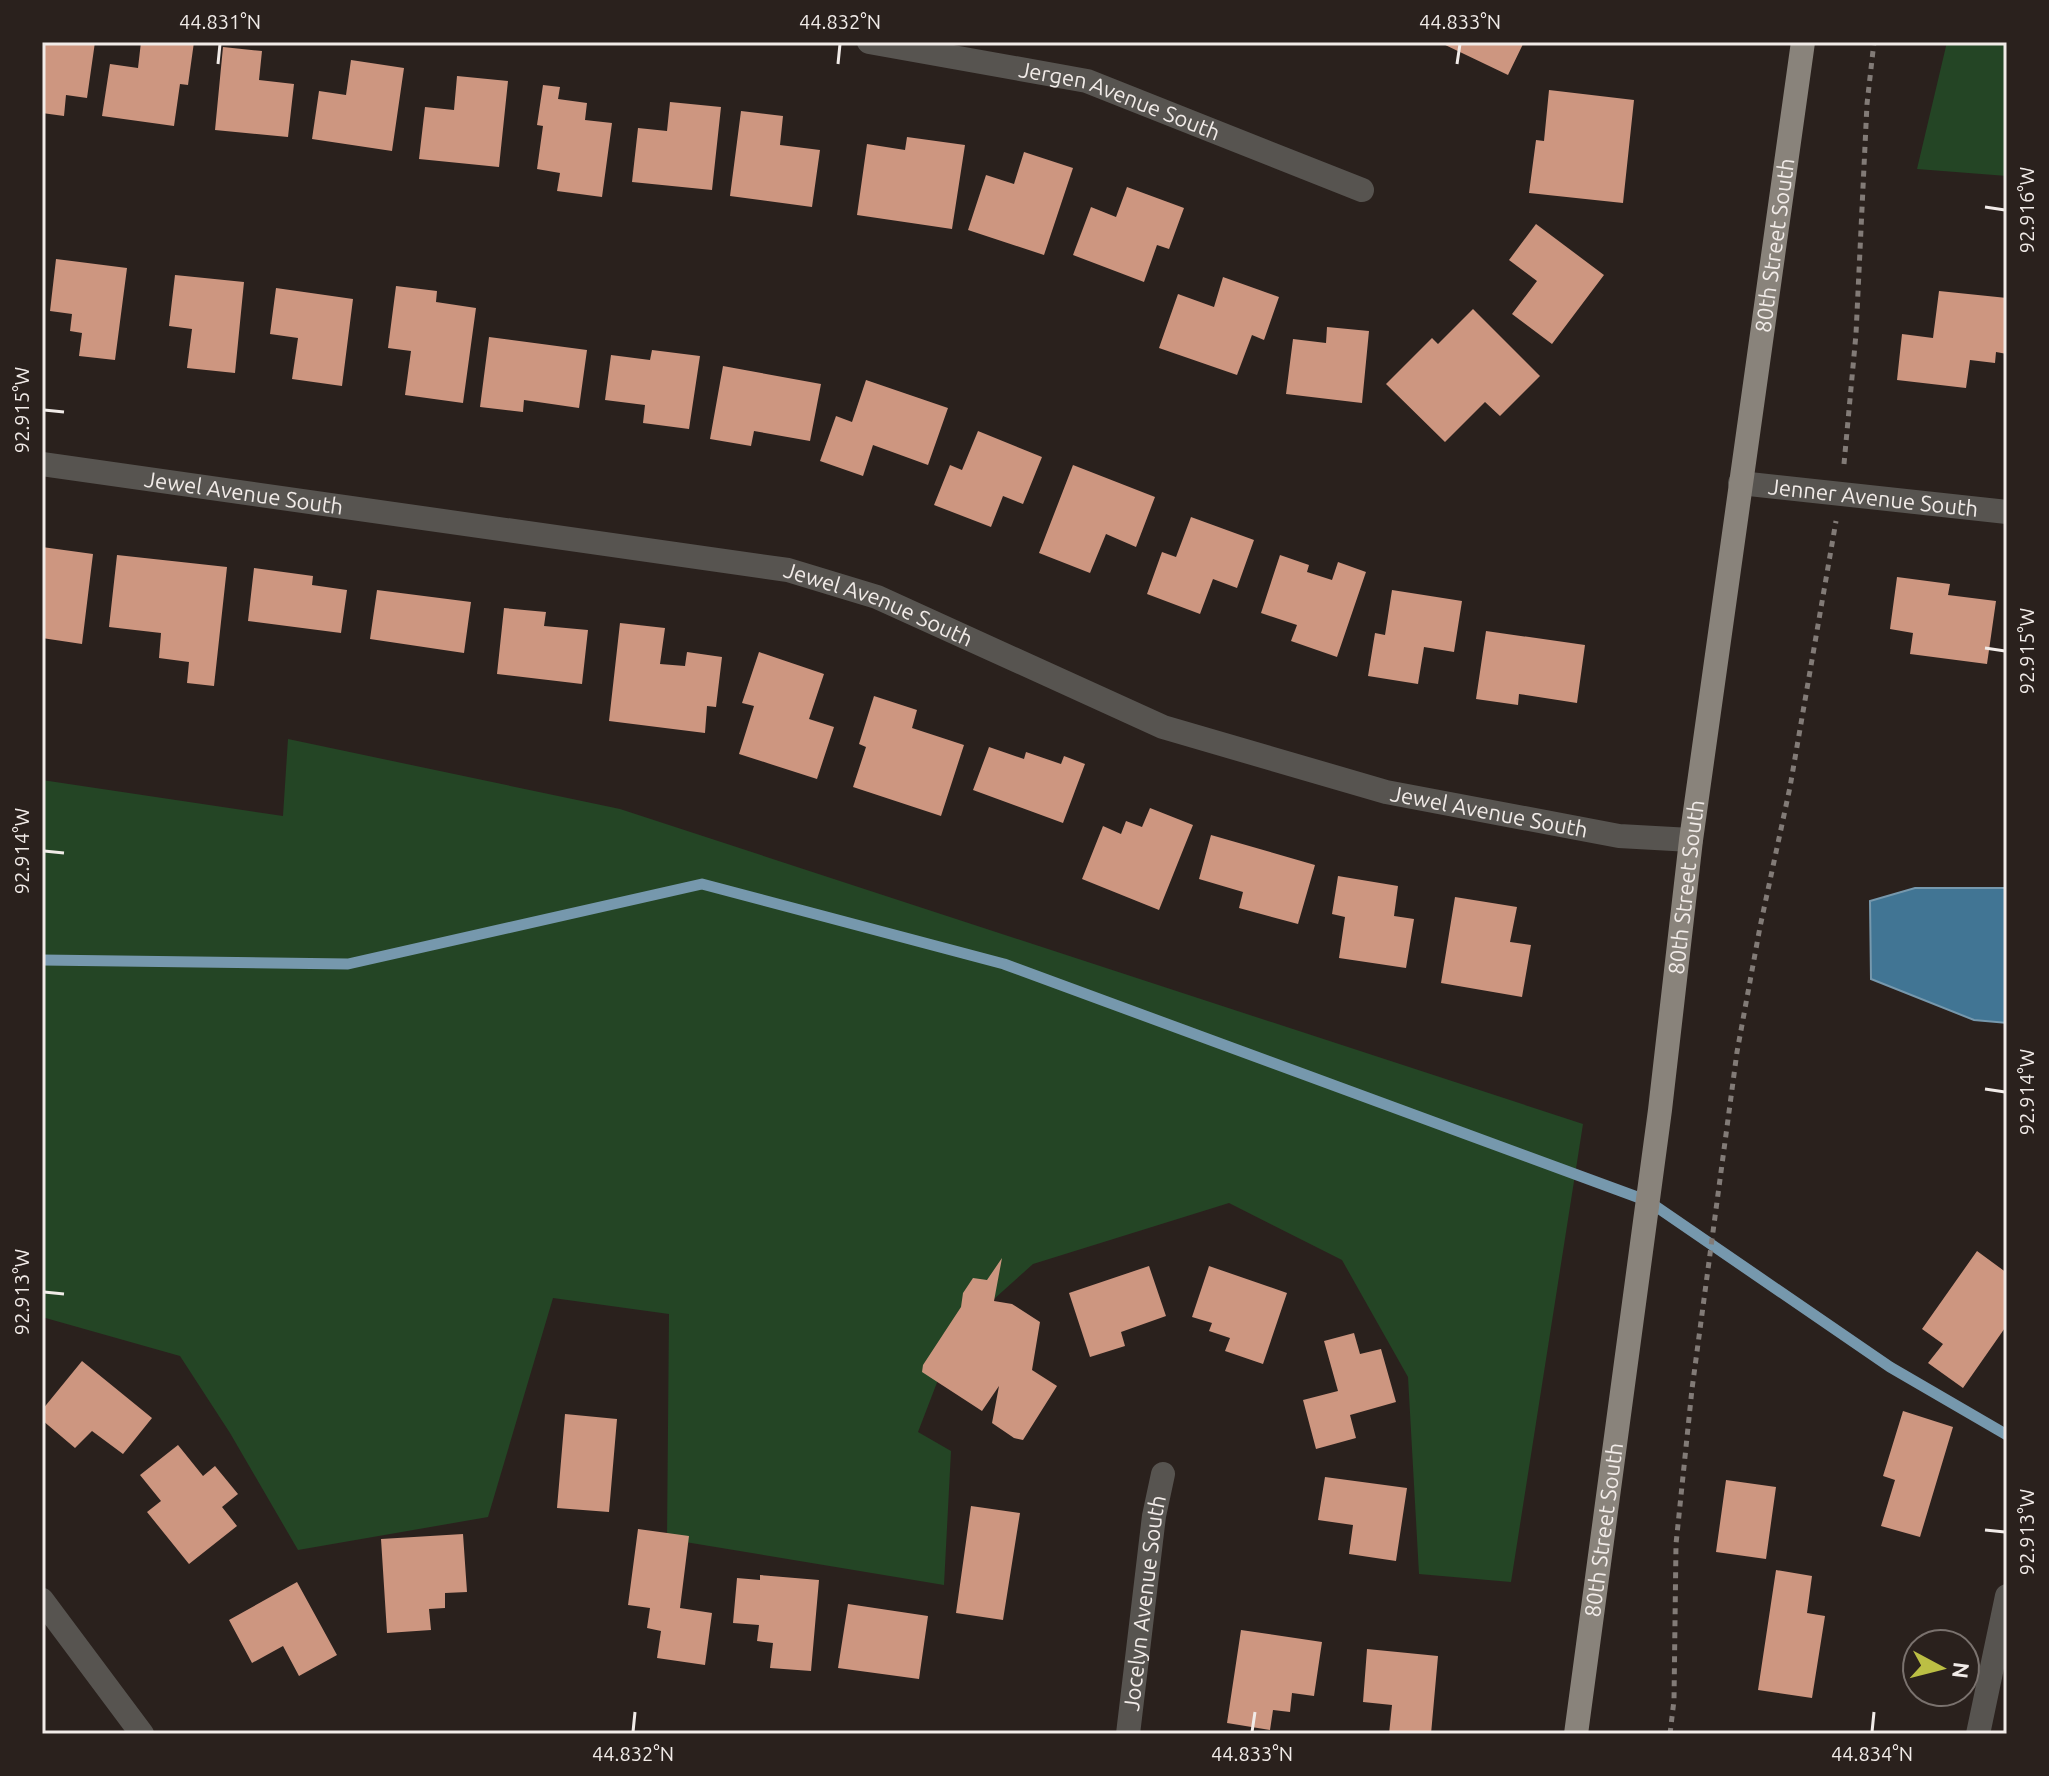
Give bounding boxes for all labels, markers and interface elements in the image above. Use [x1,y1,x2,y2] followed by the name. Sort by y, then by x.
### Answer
[179,10,261,33] text: 44.831°N
[799,10,881,33] text: 44.832°N
[1419,10,1501,33] text: 44.833°N
[1017,56,1224,145] street label: Jergen Avenue South
[1749,156,1799,334] street label: 80th Street South
[2015,167,2038,253] text: 92.916°W
[10,367,33,453] text: 92.915°W
[143,466,345,519] street label: Jewel Avenue South
[1767,473,1980,521] street label: Jenner Avenue South
[781,556,977,651] street label: Jewel Avenue South
[2015,608,2038,694] text: 92.915°W
[1389,780,1590,842] street label: Jewel Avenue South
[1663,798,1709,976] street label: 80th Street South
[10,808,33,894] text: 92.914°W
[2015,1049,2038,1135] text: 92.914°W
[10,1249,33,1335] text: 92.913°W
[1579,1441,1627,1619] street label: 80th Street South
[2015,1489,2038,1575] text: 92.913°W
[1118,1493,1170,1712] street label: Jocelyn Avenue South
[1901,1628,1981,1708] north arrow
[1948,1661,1975,1680] text: N
[592,1742,674,1765] text: 44.832°N
[1211,1742,1293,1765] text: 44.833°N
[1831,1742,1913,1765] text: 44.834°N

